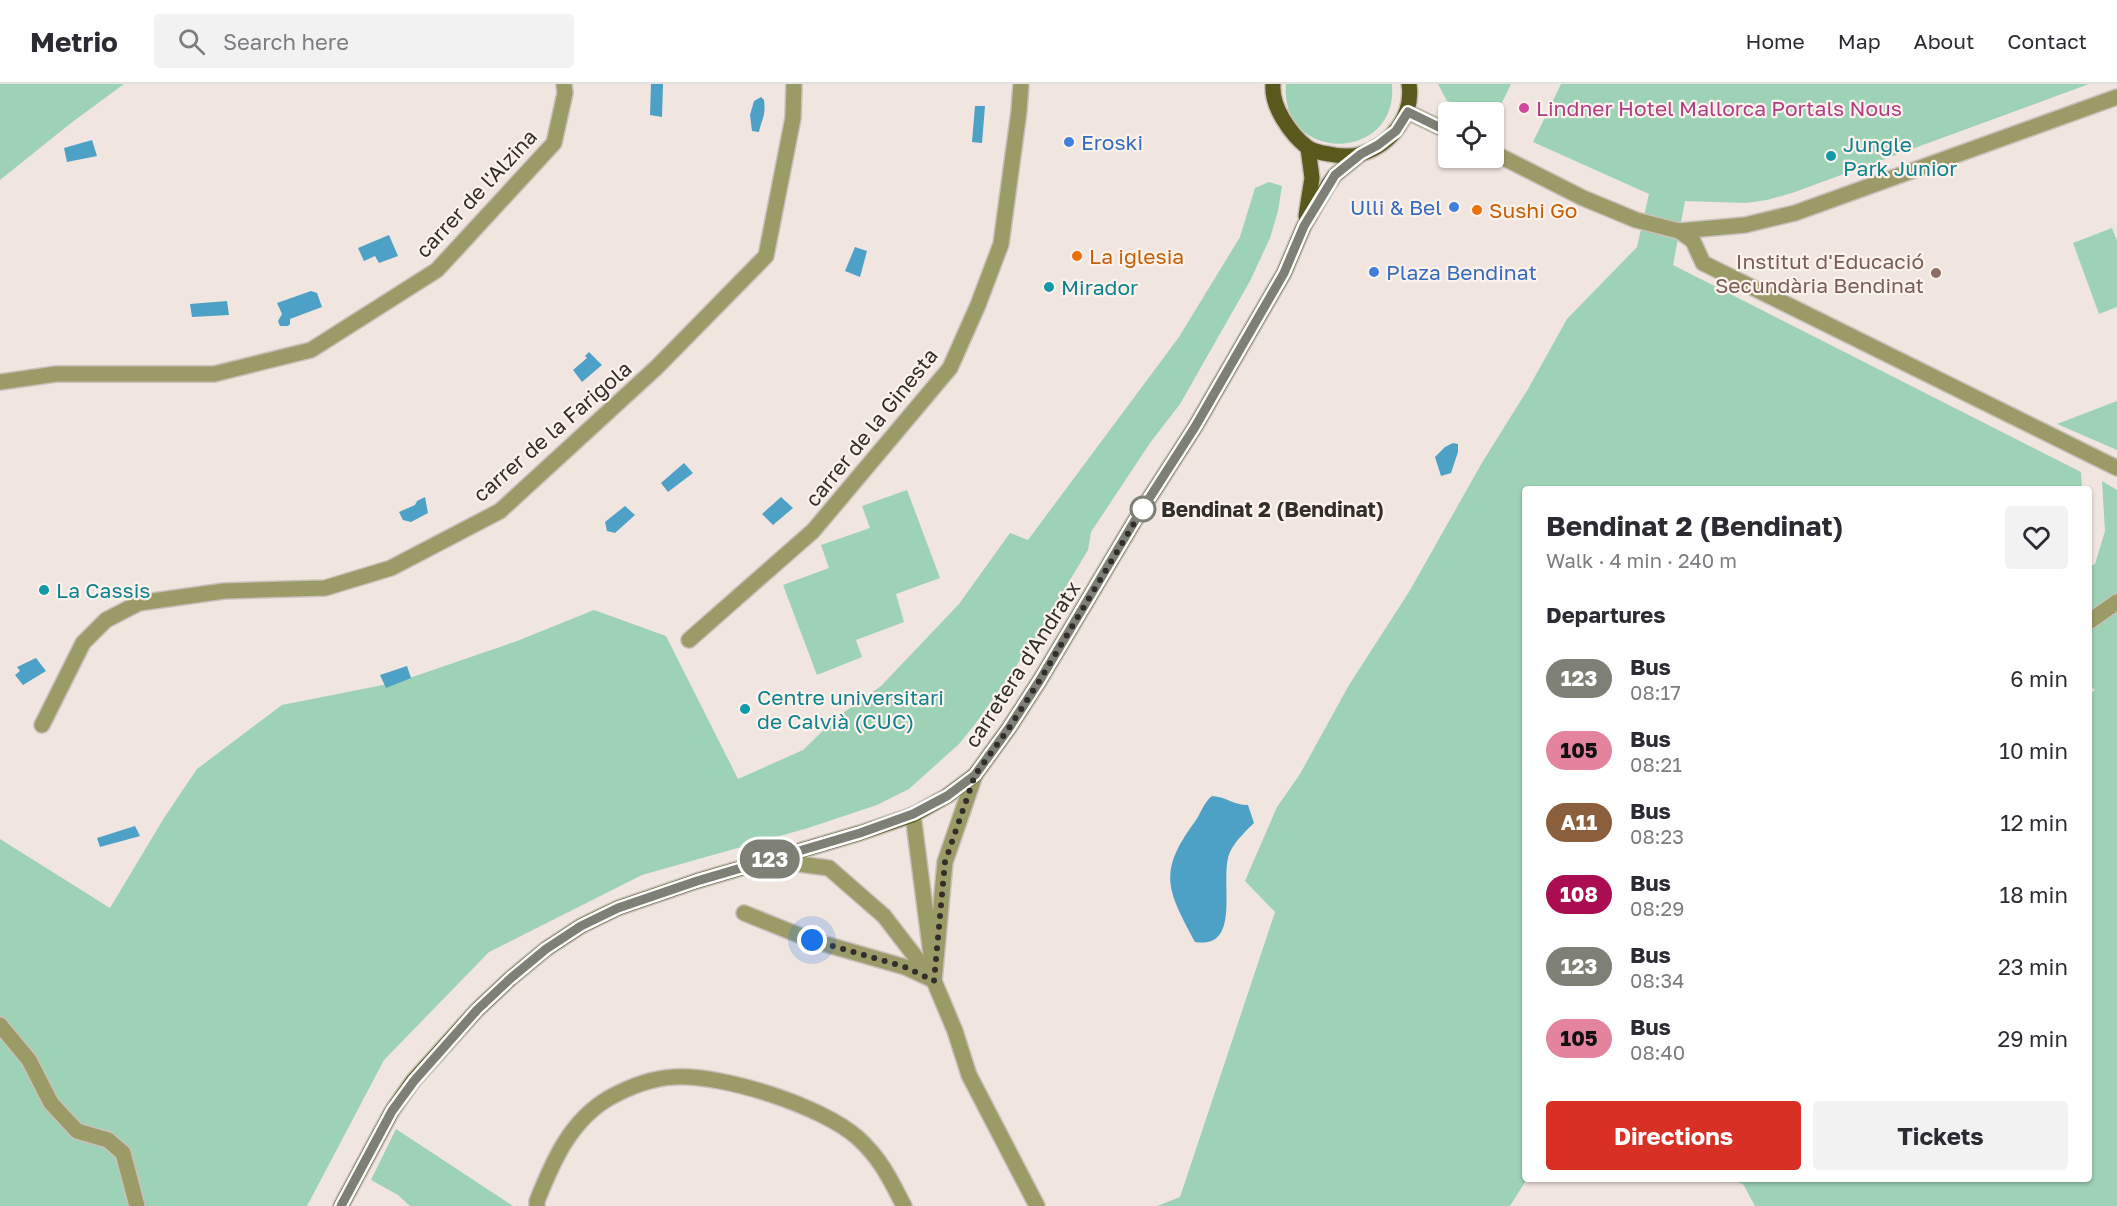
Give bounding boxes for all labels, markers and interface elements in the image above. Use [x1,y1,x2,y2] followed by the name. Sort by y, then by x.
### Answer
[154,14,574,68] search box
[30,25,118,58] text: Metrio
[175,25,208,58] icon: search
[223,28,349,55] text: Search here
[1745,28,1805,54] text: Home
[1838,28,1881,54] text: Map
[1914,28,1974,54] text: About
[2007,28,2087,54] text: Contact
[1536,95,1902,121] place label: Lindner Hotel Mallorca Portals Nous
[1517,101,1531,115] marker: Lindner Hotel Mallorca Portals Nous
[1438,102,1504,168] map controls
[1438,102,1504,168] button: locate
[410,123,542,263] street label: carrer de l'Alzina
[1081,129,1143,155] place label: Eroski
[1843,131,1957,181] place label: Jungle Park Junior
[1062,135,1076,149] marker: Eroski
[1824,149,1838,163] marker: Jungle Park Junior
[1350,194,1442,220] place label: Ulli & Bel
[1489,197,1577,223] place label: Sushi Go
[1447,200,1461,214] marker: Ulli & Bel
[1470,203,1484,217] marker: Sushi Go
[1089,243,1184,269] place label: La iglesia
[1715,248,1924,298] place label: Institut d'Educació Secundària Bendinat
[1070,249,1084,263] marker: La iglesia
[1386,259,1537,285] place label: Plaza Bendinat
[1367,265,1381,279] marker: Plaza Bendinat
[1929,266,1943,280] marker: Institut d'Educació Secundària Bendinat
[1061,274,1138,300] place label: Mirador
[1042,280,1056,294] marker: Mirador
[799,343,943,511] street label: carrer de la Ginesta
[468,355,636,507] street label: carrer de la Farigola
[1130,496,1156,522] marker: Bendinat 2 (Bendinat)
[1161,496,1384,522] place label: Bendinat 2 (Bendinat)
[2005,506,2068,569] button: heart
[1546,509,1843,542] text: Bendinat 2 (Bendinat)
[1546,548,1737,572] text: Walk · 4 min · 240 m
[959,576,1086,752] street label: carretera d'Andratx
[56,577,150,603] place label: La Cassis
[37,583,51,597] marker: La Cassis
[1546,601,1665,628] text: Departures
[1630,653,1671,680] text: Bus
[1561,665,1597,691] text: 123
[2010,665,2068,692] text: 6 min
[1630,680,1681,704] text: 08:17
[757,684,944,734] place label: Centre universitari de Calvià (CUC)
[738,702,752,716] marker: Centre universitari de Calvià (CUC)
[1630,725,1671,752] text: Bus
[1560,737,1598,763] text: 105
[1999,737,2068,764] text: 10 min
[1630,752,1682,776] text: 08:21
[1630,797,1671,824] text: Bus
[1561,809,1597,835] text: A11
[2000,809,2068,836] text: 12 min
[1630,824,1684,848] text: 08:23
[736,840,804,878] line badge: 123
[752,846,788,872] text: 123
[1630,869,1671,896] text: Bus
[1560,881,1598,907] text: 108
[2000,881,2068,908] text: 18 min
[1630,896,1684,920] text: 08:29
[797,925,827,955] your location
[1630,941,1671,968] text: Bus
[1561,953,1597,979] text: 123
[1998,953,2068,980] text: 23 min
[1630,968,1685,992] text: 08:34
[1630,1013,1671,1040] text: Bus
[1560,1025,1598,1051] text: 105
[1998,1025,2068,1052] text: 29 min
[1630,1040,1685,1064] text: 08:40
[1546,1101,1801,1170] button: Directions
[1813,1101,2068,1170] button: Tickets

